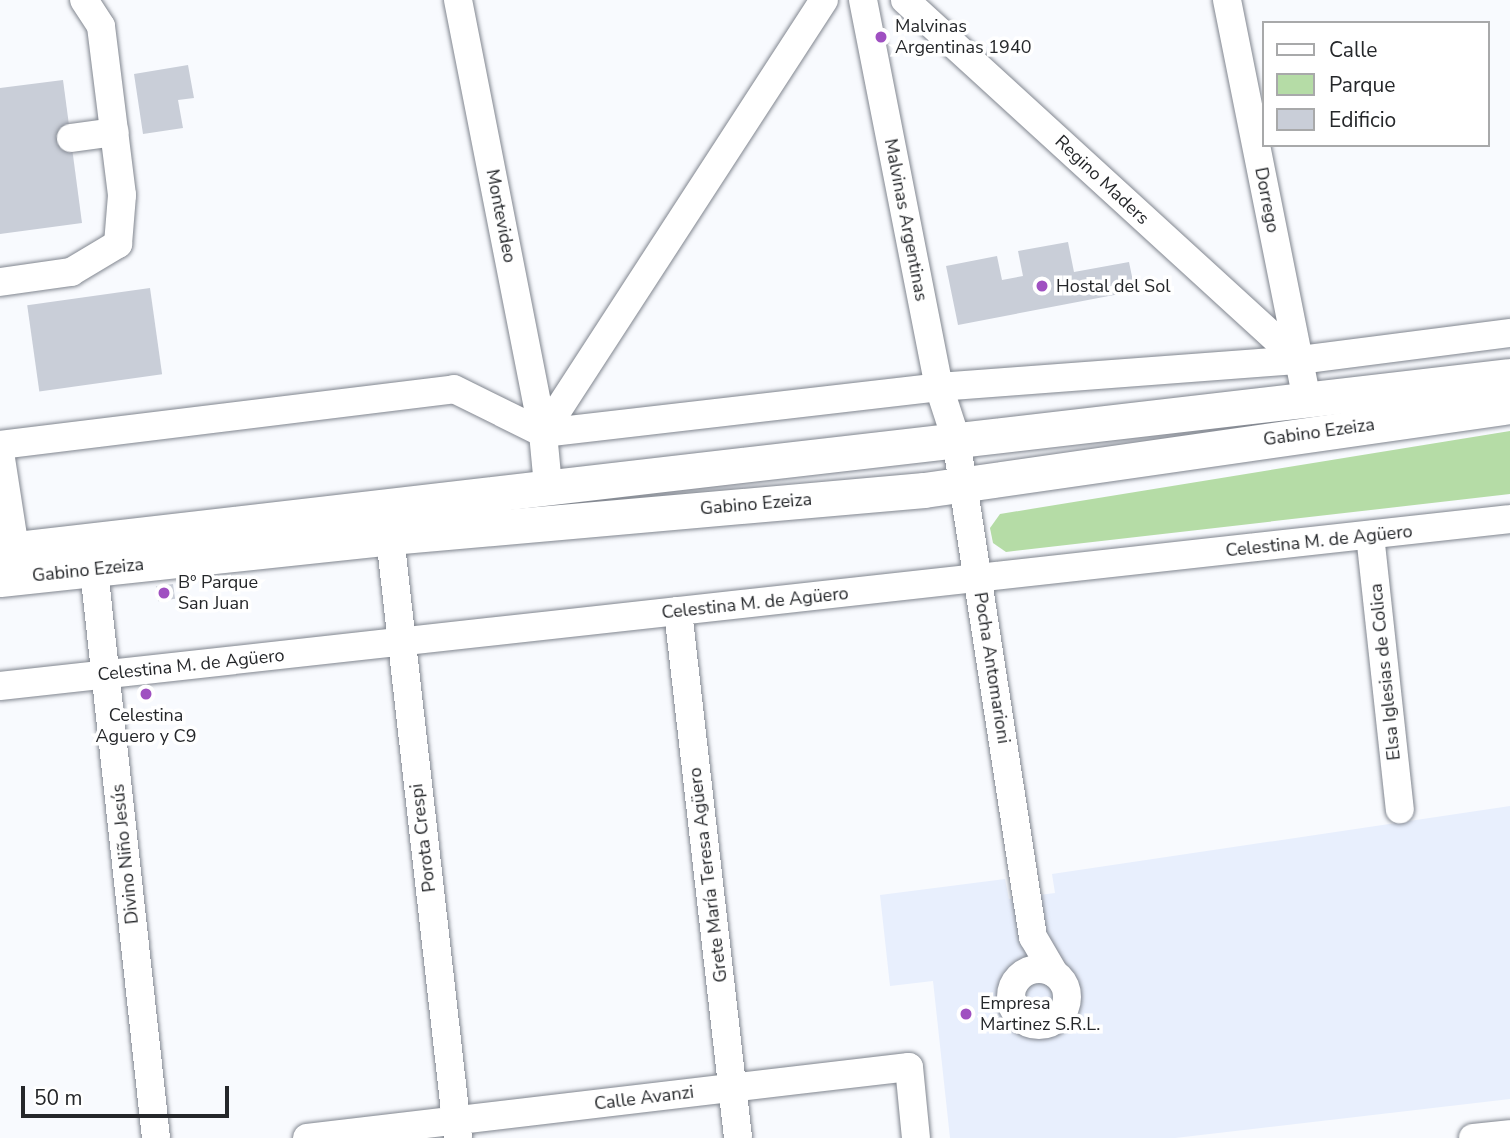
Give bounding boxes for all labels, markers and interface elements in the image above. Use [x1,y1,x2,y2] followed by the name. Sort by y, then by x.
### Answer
[895,16,1032,58] place label: Malvinas Argentinas 1940
[1262,21,1489,147] legend
[873,29,889,45] marker: Malvinas Argentinas 1940
[1329,36,1377,64] text: Calle
[1329,71,1396,99] text: Parque
[1329,106,1396,134] text: Edificio
[1050,131,1154,229] street label: Regino Maders
[880,137,932,303] street label: Malvinas Argentinas
[1250,165,1284,235] street label: Dorrego
[481,167,521,265] street label: Montevideo
[1056,275,1170,297] place label: Hostal del Sol
[1034,278,1050,294] marker: Hostal del Sol
[1262,413,1376,451] street label: Gabino Ezeiza
[699,488,813,520] street label: Gabino Ezeiza
[1225,520,1413,562] street label: Celestina M. de Agüero
[31,553,145,587] street label: Gabino Ezeiza
[178,572,258,614] place label: Bº Parque San Juan
[661,582,849,624] street label: Celestina M. de Agüero
[1365,583,1405,761] street label: Elsa Iglesias de Colica
[156,585,172,601] marker: Bº Parque San Juan
[969,591,1015,745] street label: Pocha Antomarioni
[97,644,285,686] street label: Celestina M. de Agüero
[138,686,154,702] marker: Celestina Aguero y C9
[95,705,197,748] place label: Celestina Aguero y C9
[684,766,732,984] street label: Grete María Teresa Agüero
[107,783,143,925] street label: Divino Niño Jesús
[406,783,440,893] street label: Porota Crespi
[980,993,1100,1036] place label: Empresa Martinez S.R.L.
[958,1006,974,1022] marker: Empresa Martinez S.R.L.
[24,1072,233,1116] scale bar
[593,1081,695,1115] street label: Calle Avanzi
[34,1084,83,1112] text: 50 m

